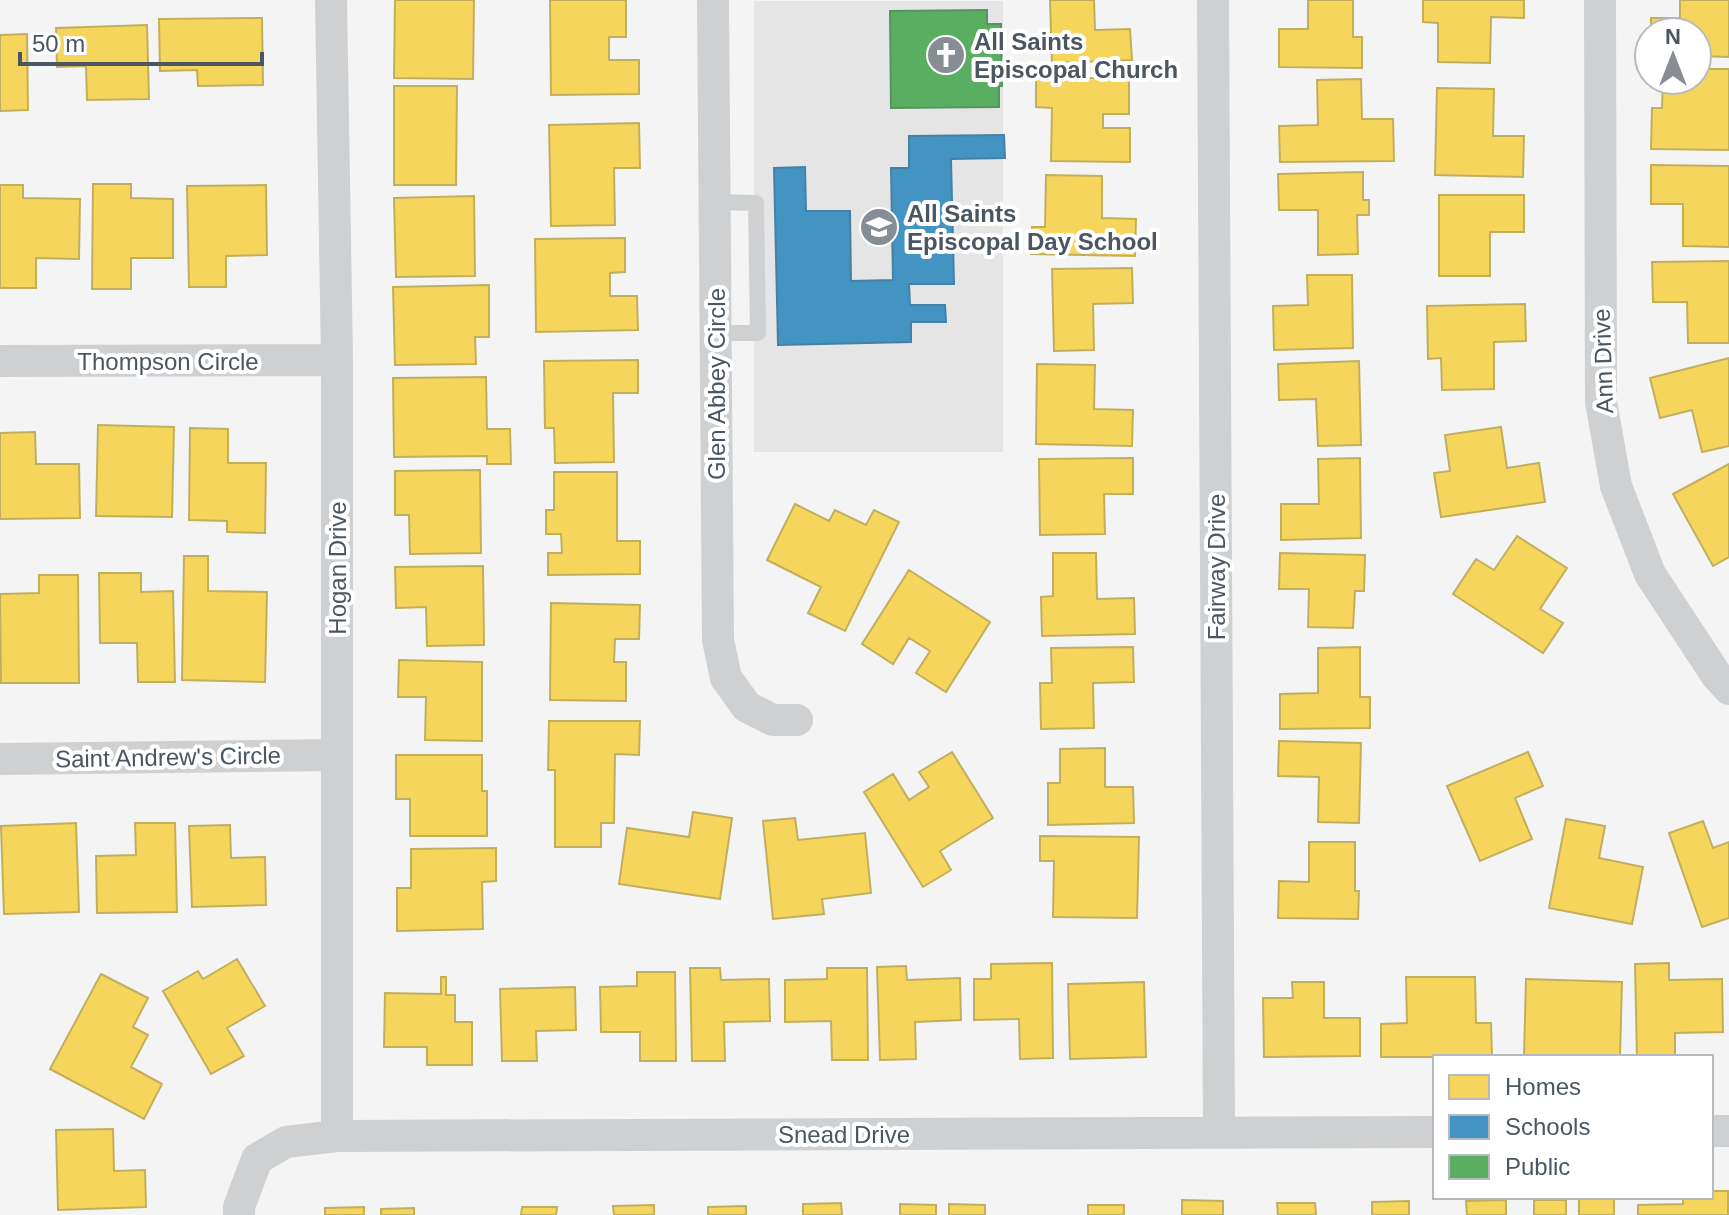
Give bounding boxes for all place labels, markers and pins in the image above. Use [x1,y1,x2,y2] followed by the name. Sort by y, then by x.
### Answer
[974,28,1178,83] place label: All Saints Episcopal Church
[925,34,967,76] church icon: All Saints Episcopal Church
[907,200,1158,255] place label: All Saints Episcopal Day School
[858,206,900,248] school or university icon: All Saints Episcopal Day School

